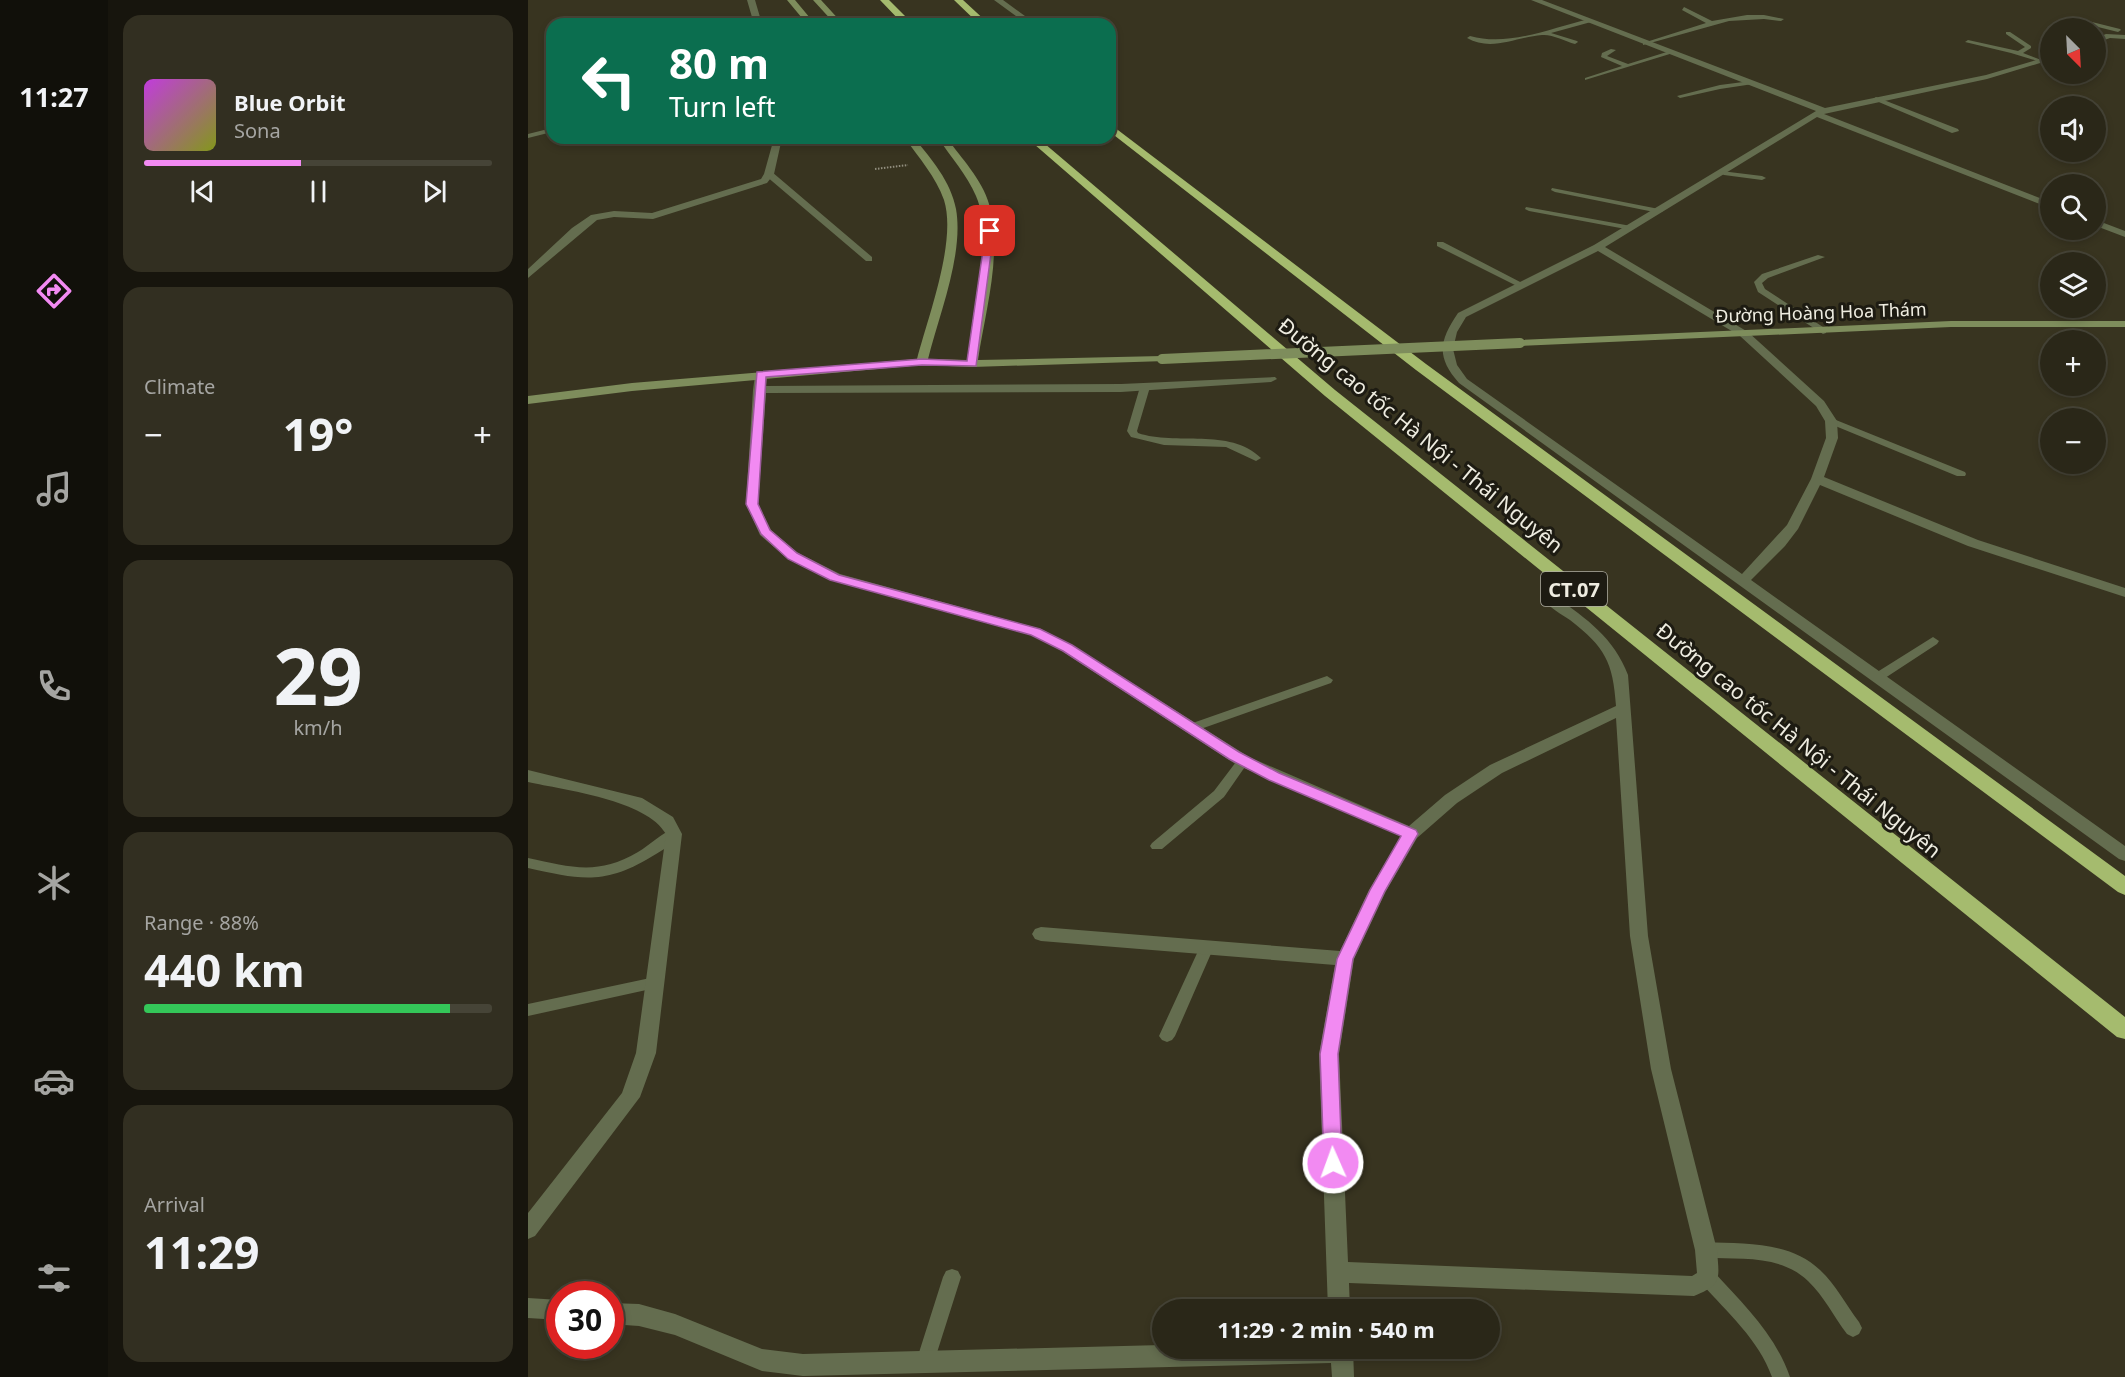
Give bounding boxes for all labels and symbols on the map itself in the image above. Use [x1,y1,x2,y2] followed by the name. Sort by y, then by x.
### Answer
[2040,18,2106,84] north arrow
[964,205,1015,256] pin
[1715,296,1927,328] street label: Đường Hoàng Hoa Thám
[1273,311,1569,559] street label: Đường cao tốc Hà Nội - Thái Nguyên
[1541,572,1607,606] road number: CT.07
[1651,616,1947,864] street label: Đường cao tốc Hà Nội - Thái Nguyên
[1301,1131,1365,1195] position arrow
[546,1281,624,1359] speed limit sign: 30

